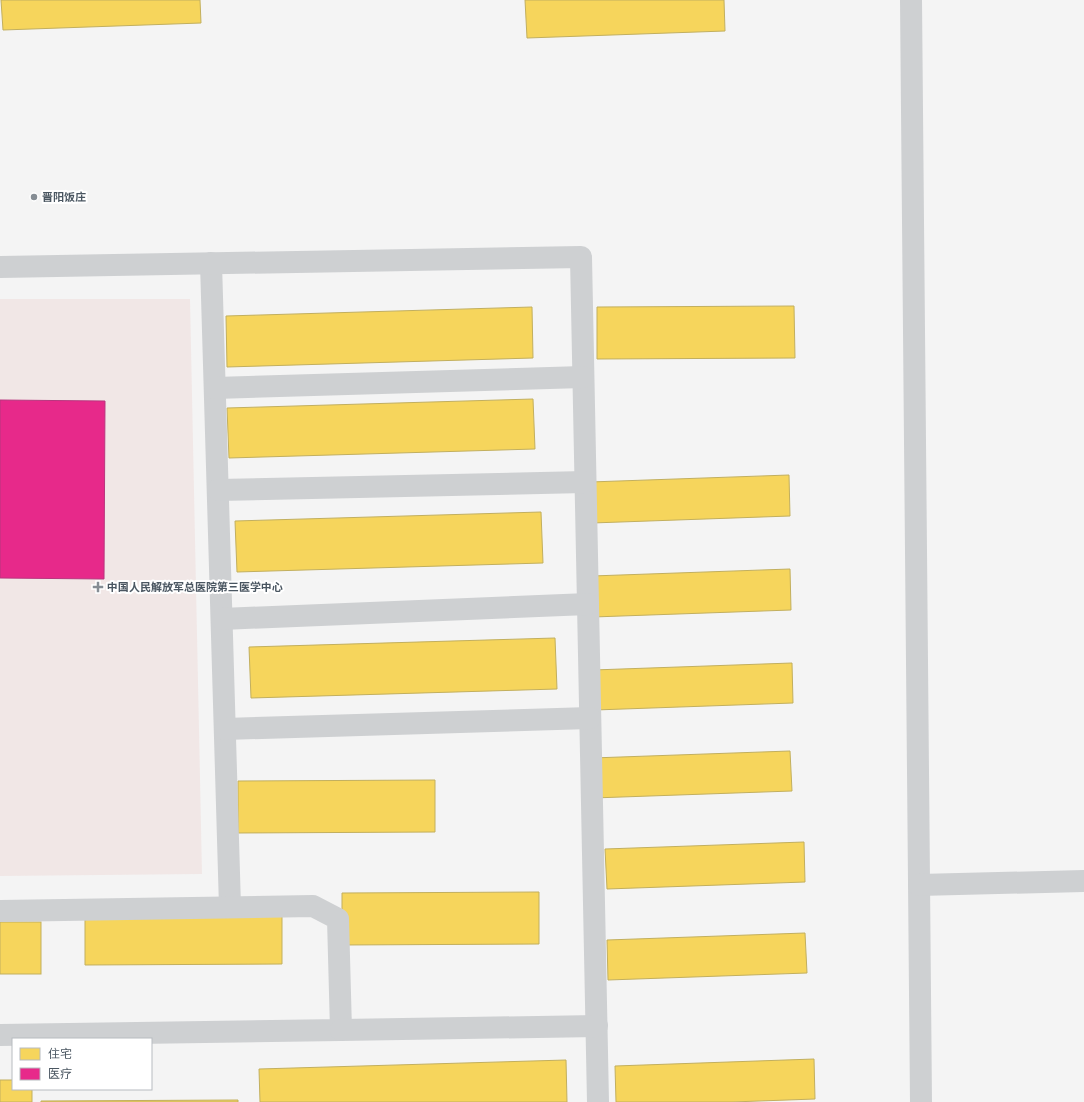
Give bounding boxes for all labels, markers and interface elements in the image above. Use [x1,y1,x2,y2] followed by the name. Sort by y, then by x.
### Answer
[42,191,86,204] place label: 晋阳饭庄
[29,192,39,202] marker: 晋阳饭庄
[92,581,104,593] marker: 中国人民解放军总医院第三医学中心
[107,581,283,594] place label: 中国人民解放军总医院第三医学中心
[12,1038,152,1090] legend
[48,1047,72,1062] text: 住宅
[48,1067,72,1082] text: 医疗

